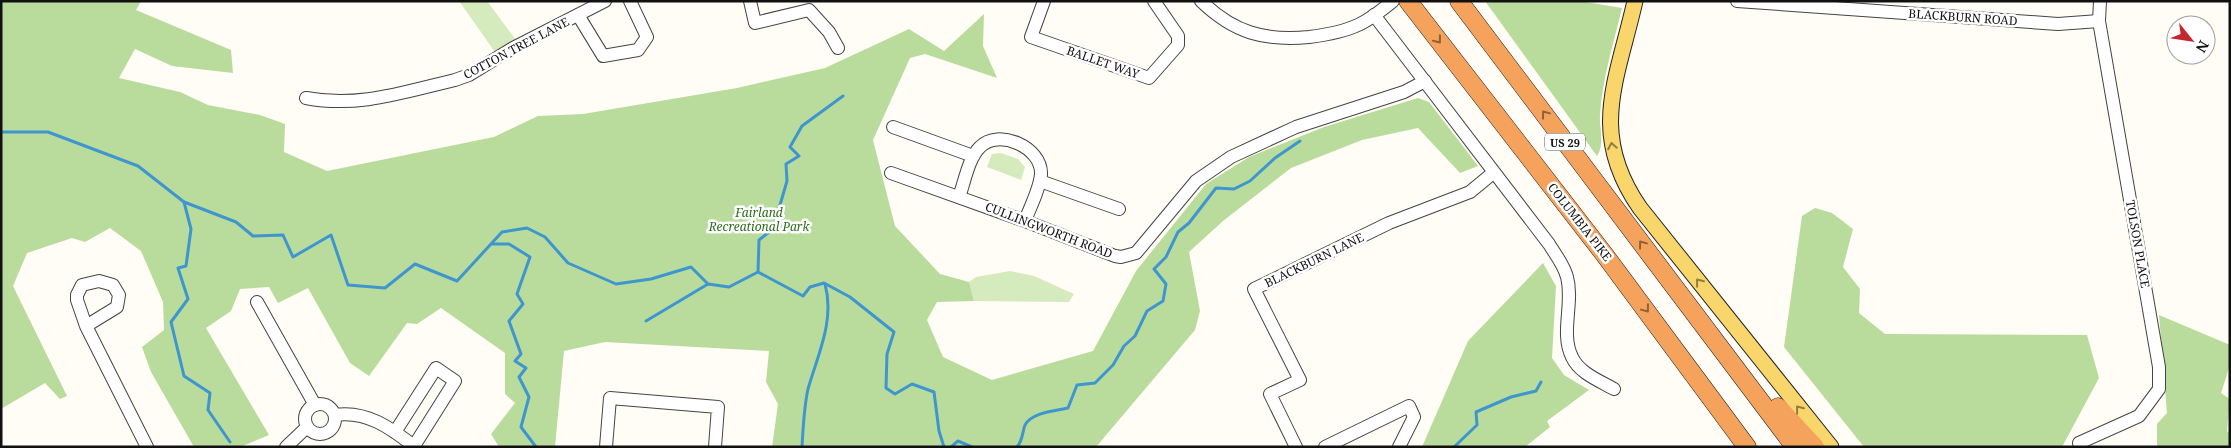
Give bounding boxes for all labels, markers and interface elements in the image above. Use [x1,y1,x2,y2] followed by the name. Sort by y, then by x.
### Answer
[1908,5,2018,29] street label: BLACKBURN ROAD
[460,13,572,83] street label: COTTON TREE LANE
[2166,15,2216,65] north arrow
[1432,34,1441,44] one-way arrow
[2192,37,2214,56] text: N
[1064,42,1142,83] street label: BALLET WAY
[1542,111,1550,120] one-way arrow
[1545,134,1585,150] road number: US 29
[1608,142,1618,151] one-way arrow
[1544,179,1616,265] street label: COLUMBIA PIKE
[983,198,1115,262] street label: CULLINGWORTH ROAD
[2122,199,2154,289] street label: TOLSON PLACE
[708,204,810,235] park label: Fairland Recreational Park
[1262,229,1366,291] street label: BLACKBURN LANE
[1640,241,1648,250] one-way arrow
[1696,279,1704,288] one-way arrow
[1640,303,1649,313] one-way arrow
[1797,406,1805,415] one-way arrow

